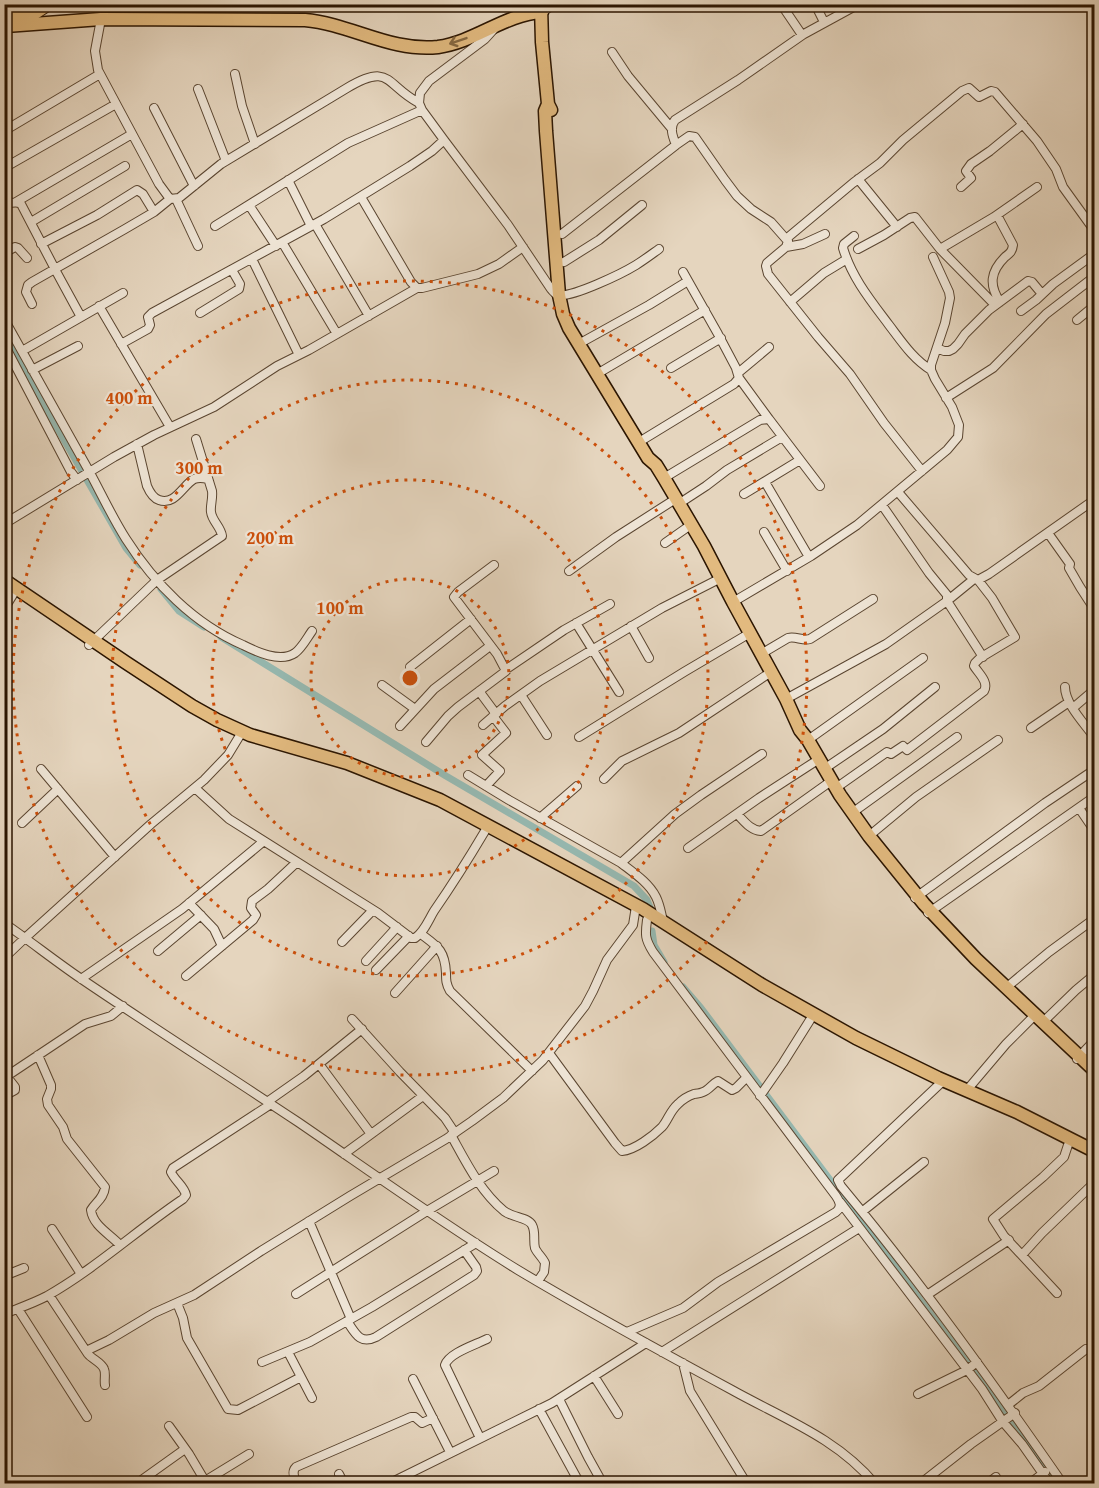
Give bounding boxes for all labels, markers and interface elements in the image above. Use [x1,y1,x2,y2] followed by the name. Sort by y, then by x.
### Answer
[449,36,468,47] one-way arrow
[105,384,153,411] text: 400 m
[175,454,223,481] text: 300 m
[246,524,294,551] text: 200 m
[316,594,364,621] text: 100 m
[400,668,420,688] centre of rings

